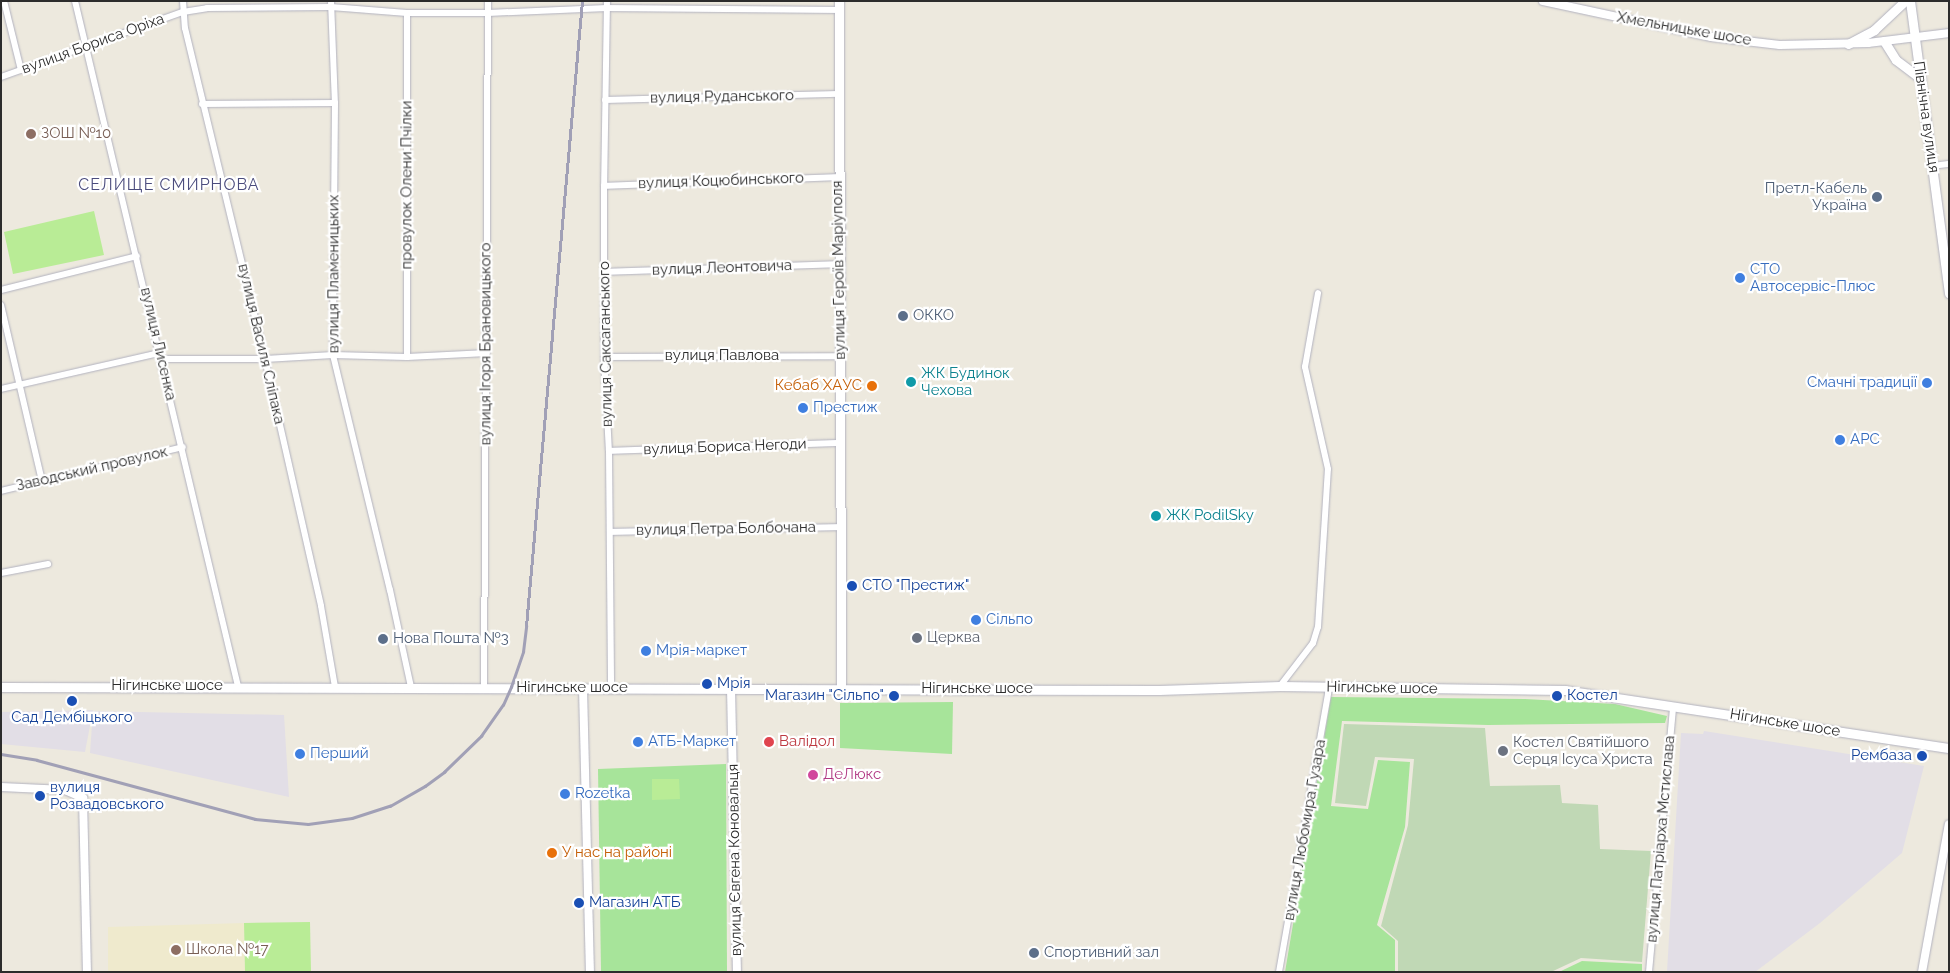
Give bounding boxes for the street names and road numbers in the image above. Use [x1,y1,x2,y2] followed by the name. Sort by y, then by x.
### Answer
[1615,8,1753,50] street label: Хмельницьке шосе
[19,10,167,78] street label: вулиця Бориса Оріха
[1909,60,1943,174] street label: Північна вулиця
[650,87,794,107] street label: вулиця Руданського
[398,101,416,269] street label: провулок Олени Пчілки
[638,169,804,193] street label: вулиця Коцюбинського
[828,180,850,360] street label: вулиця Героїв Маріуполя
[325,195,343,353] street label: вулиця Пламеницьких
[477,243,495,445] street label: вулиця Ігоря Брановицького
[652,257,792,279] street label: вулиця Леонтовича
[596,261,616,427] street label: вулиця Саксаганського
[234,262,288,426] street label: вулиця Василя Сліпака
[136,286,180,402] street label: вулиця Лисенка
[665,347,779,365] street label: вулиця Павлова
[643,435,807,459] street label: вулиця Бориса Негоди
[14,443,170,495] street label: Заводський провулок
[636,518,816,540] street label: вулиця Петра Болбочана
[111,677,223,695] street label: Нігинське шосе
[1326,678,1438,698] street label: Нігинське шосе
[516,679,628,697] street label: Нігинське шосе
[921,680,1033,698] street label: Нігинське шосе
[1729,705,1841,741] street label: Нігинське шосе
[1643,735,1679,943] street label: вулиця Патріарха Мстислава
[1280,738,1330,922] street label: вулиця Любомира Гузара
[724,764,746,956] street label: вулиця Євгена Коновальця

